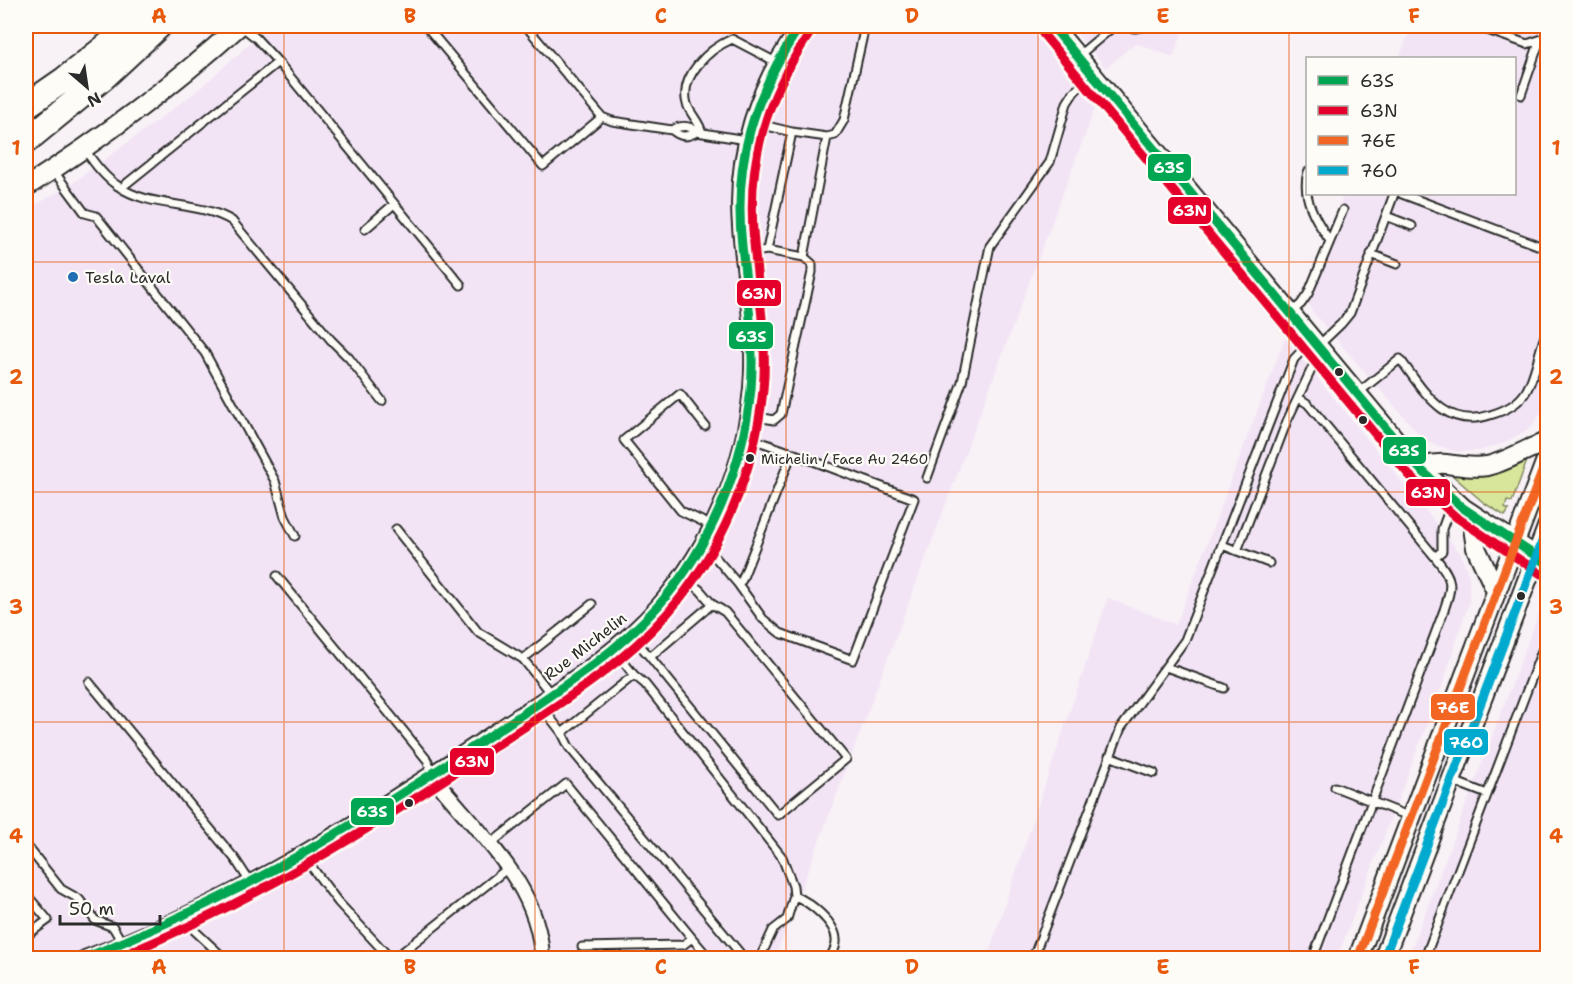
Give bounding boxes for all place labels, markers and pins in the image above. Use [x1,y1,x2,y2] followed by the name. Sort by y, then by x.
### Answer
[85,267,171,288] place label: Tesla Laval
[66,270,80,284] marker: Tesla Laval
[1333,366,1345,378] unlabelled marker
[1357,414,1369,426] unlabelled marker
[761,450,928,468] place label: Michelin / Face Au 2460
[744,452,756,464] marker: Michelin / Face Au 2460
[1515,590,1527,602] unlabelled marker
[403,797,415,809] unlabelled marker

